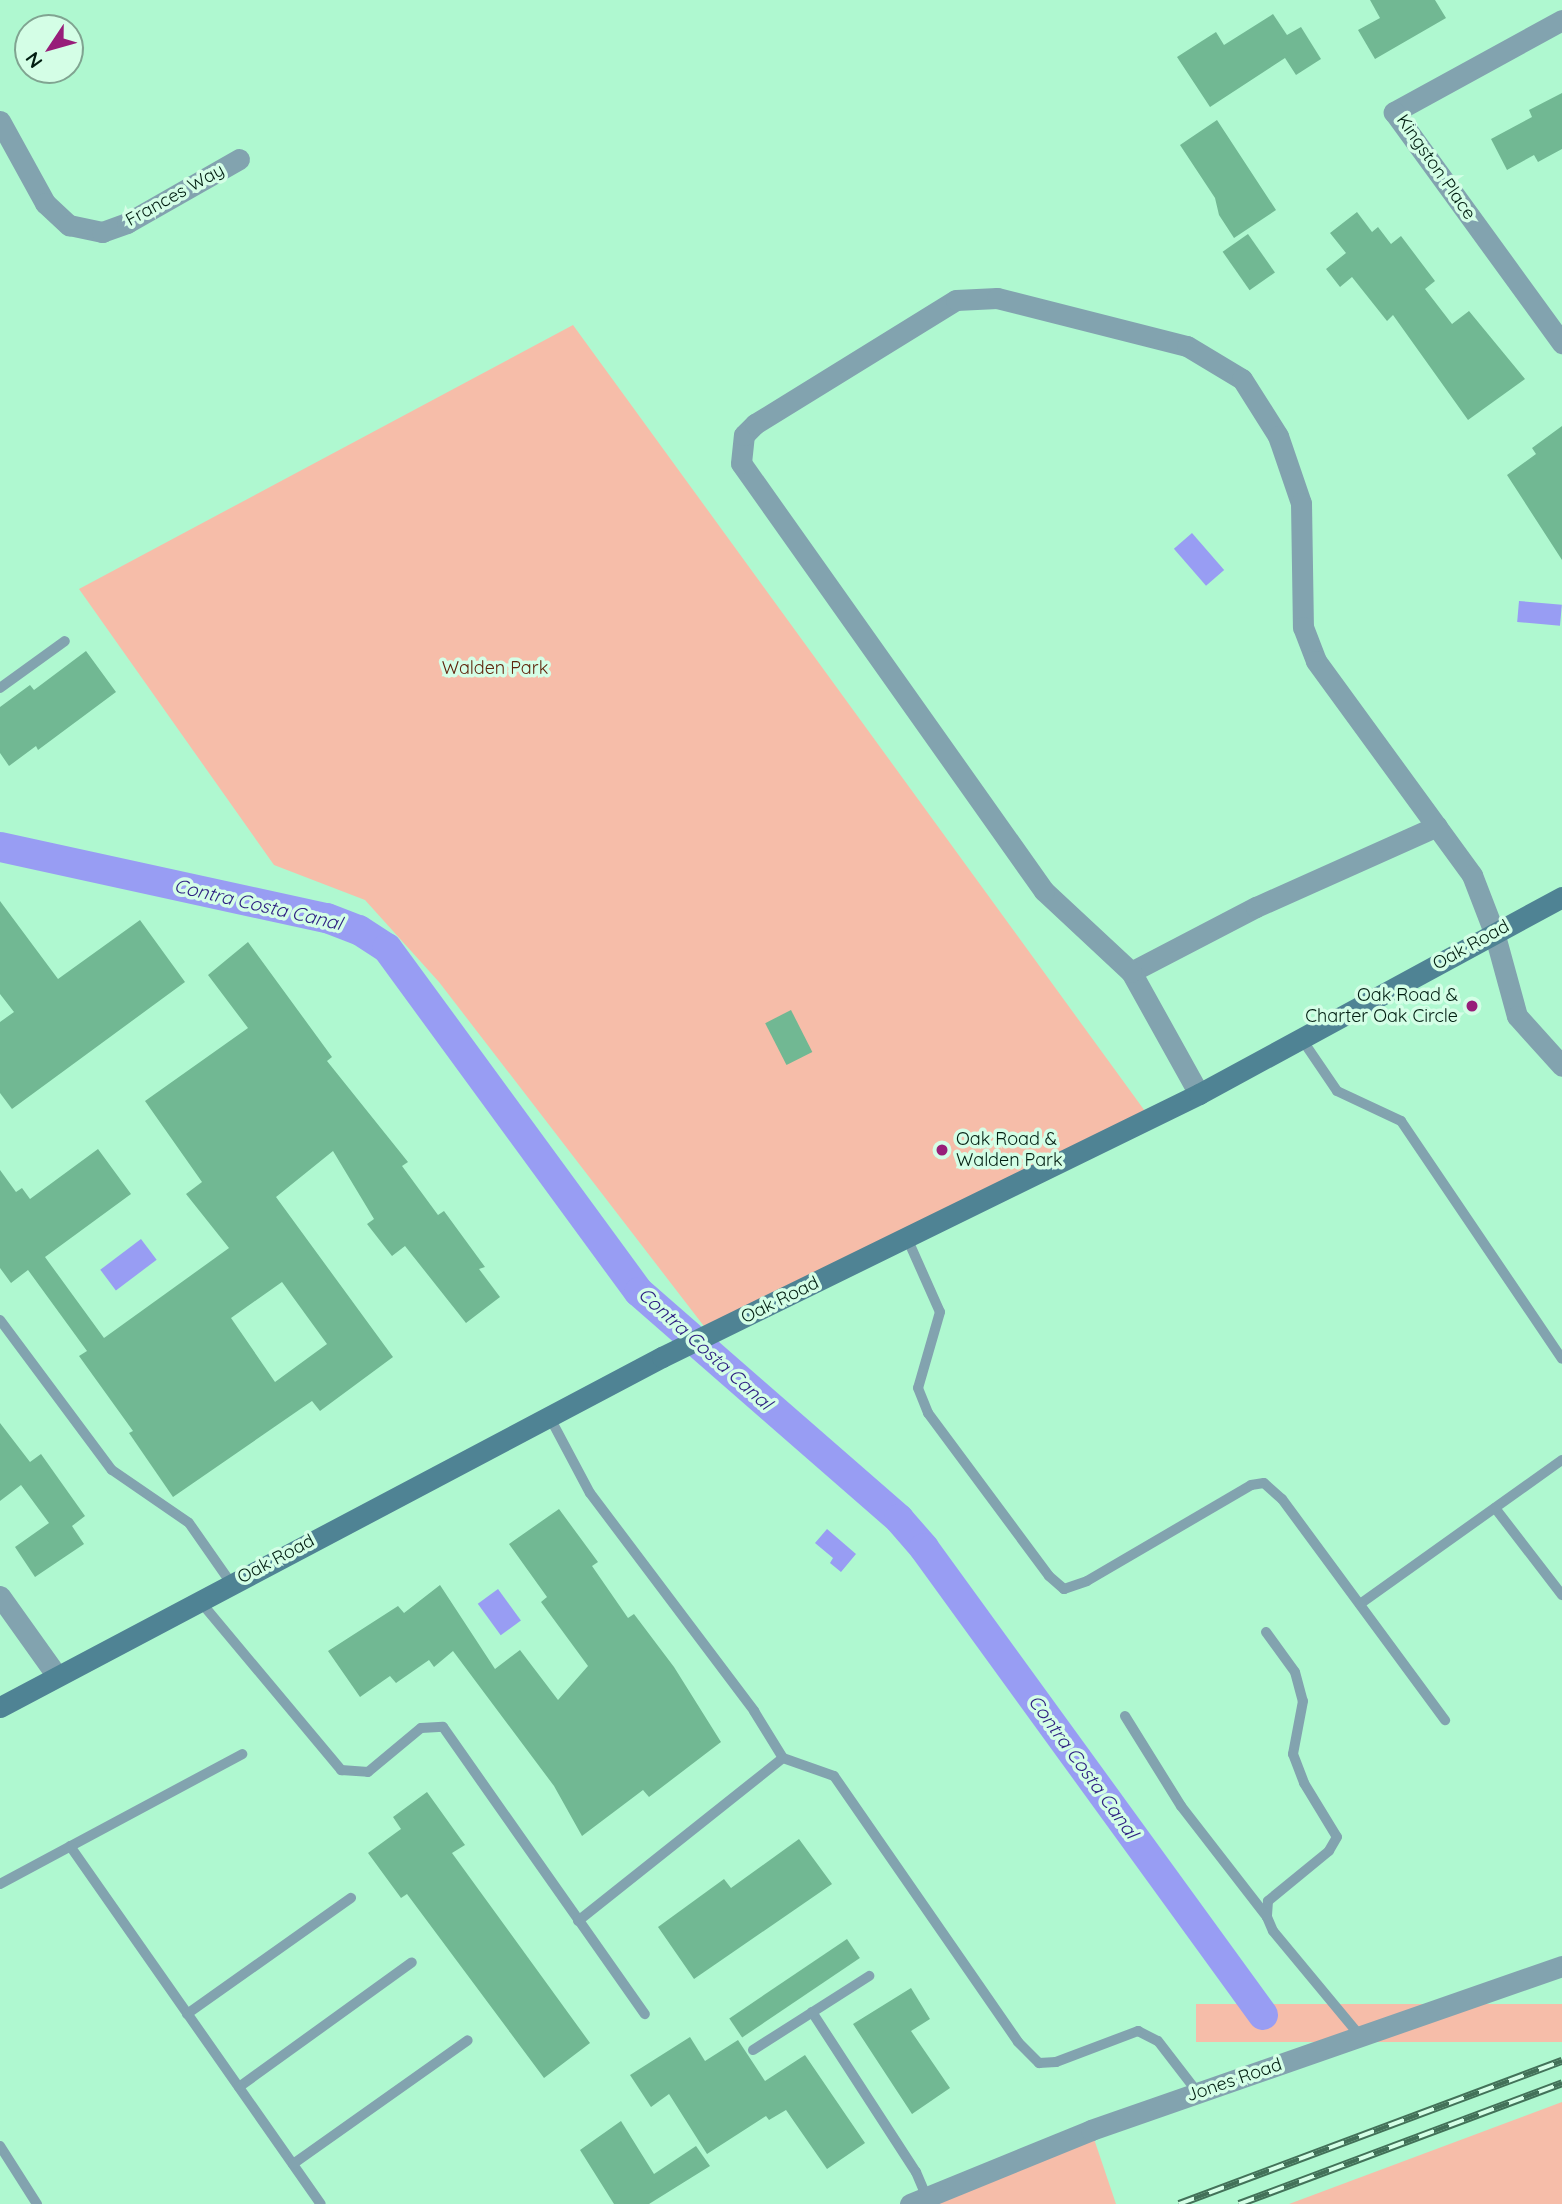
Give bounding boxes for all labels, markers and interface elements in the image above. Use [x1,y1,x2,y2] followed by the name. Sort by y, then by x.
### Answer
[14,14,84,84] north arrow
[20,47,47,73] text: N
[1392,110,1480,224] street label: Kingston Place
[122,159,228,231] street label: Frances Way
[442,657,548,679] park label: Walden Park
[172,875,344,935] water label: Contra Costa Canal
[1429,915,1513,975] street label: Oak Road
[1305,985,1458,1028] place label: Oak Road & Charter Oak Circle
[1464,998,1480,1014] marker: Oak Road & Charter Oak Circle
[956,1129,1063,1172] place label: Oak Road & Walden Park
[934,1142,950,1158] marker: Oak Road & Walden Park
[738,1272,822,1328] street label: Oak Road
[634,1283,776,1415] water label: Contra Costa Canal
[234,1530,318,1588] street label: Oak Road
[1023,1691,1143,1843] water label: Contra Costa Canal
[1183,2054,1285,2106] street label: Jones Road

